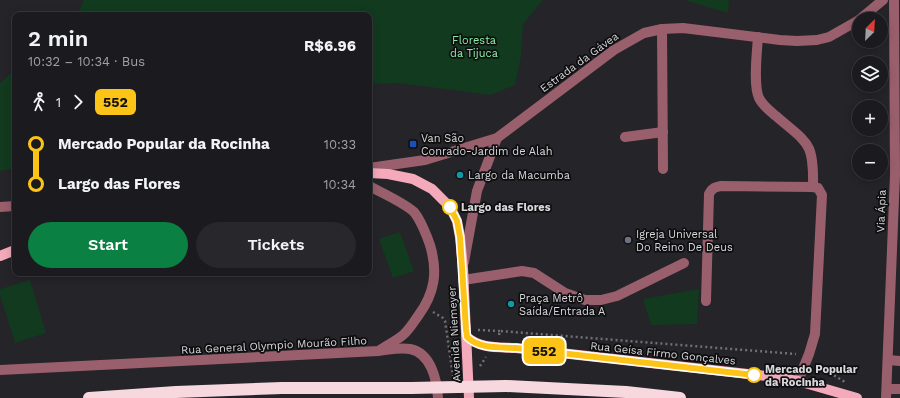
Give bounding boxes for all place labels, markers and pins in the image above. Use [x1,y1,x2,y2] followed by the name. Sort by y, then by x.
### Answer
[421,132,552,158] place label: Van São Conrado-Jardim de Alah
[408,139,418,149] marker: Van São Conrado-Jardim de Alah
[468,169,570,182] place label: Largo da Macumba
[455,170,465,180] marker: Largo da Macumba
[442,199,458,215] marker: Largo das Flores
[461,201,551,214] place label: Largo das Flores
[636,228,733,254] place label: Igreja Universal Do Reino De Deus
[623,235,633,245] marker: Igreja Universal Do Reino De Deus
[519,292,605,318] place label: Praça Metrô Saída/Entrada A
[506,299,516,309] marker: Praça Metrô Saída/Entrada A
[765,363,858,389] place label: Mercado Popular da Rocinha
[746,367,762,383] marker: Mercado Popular da Rocinha

